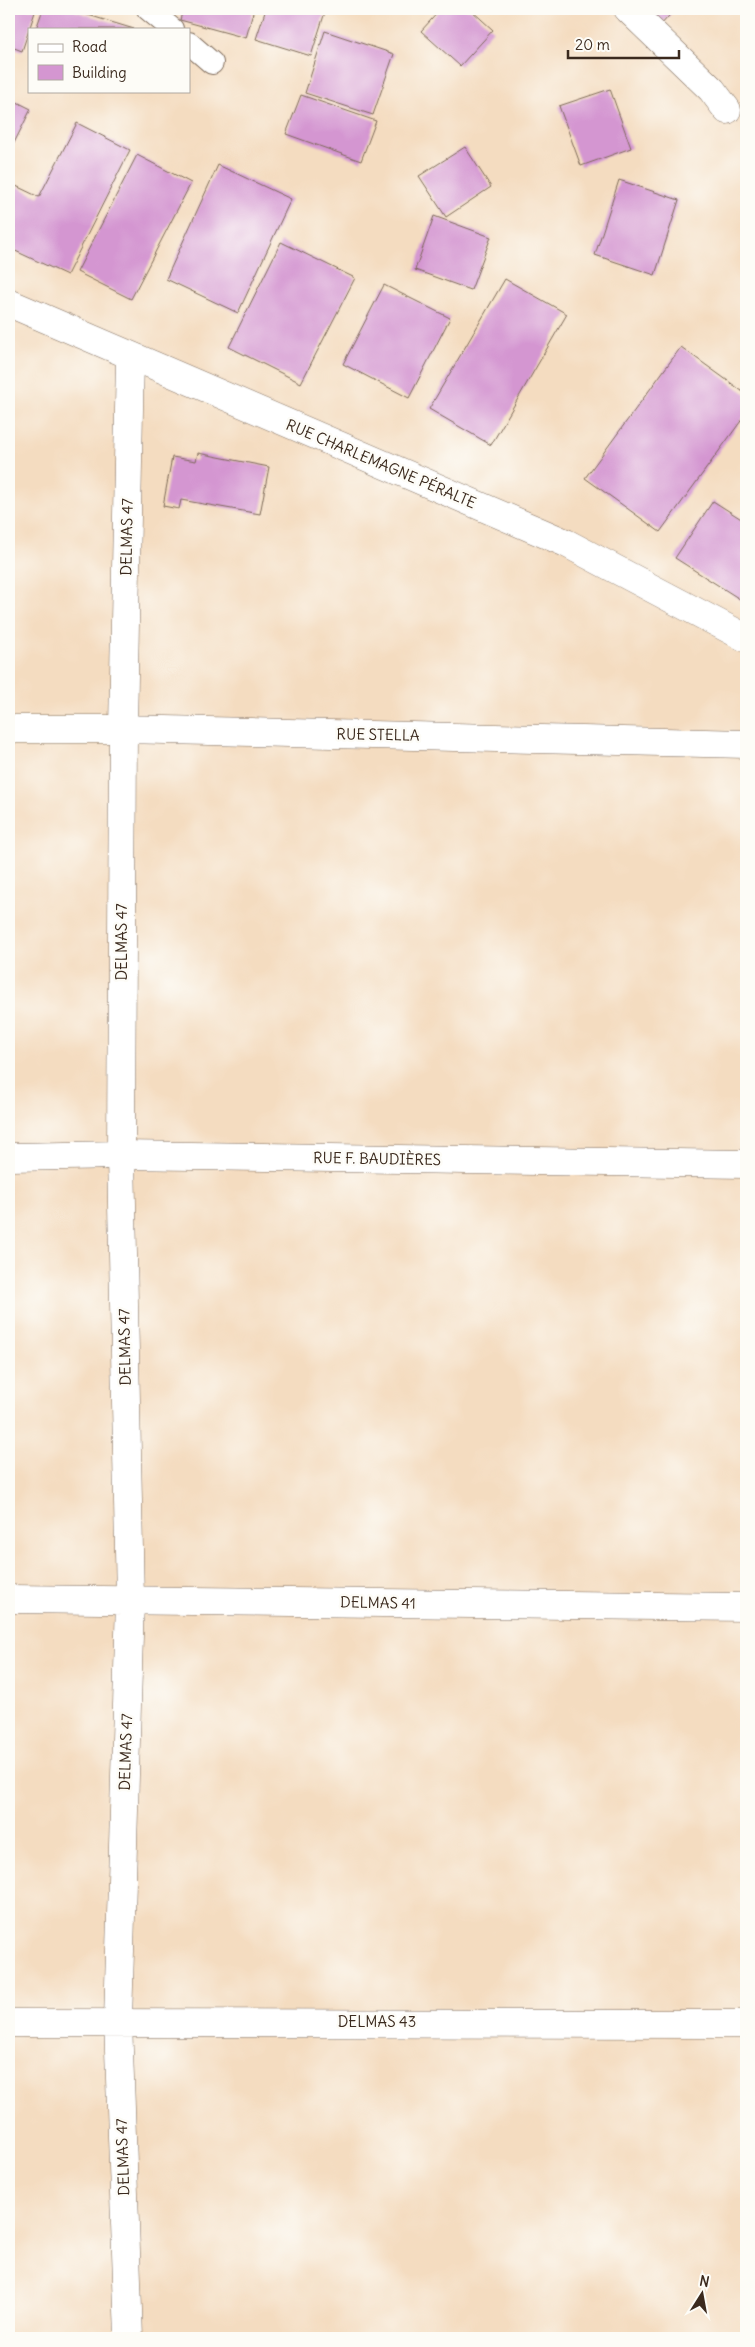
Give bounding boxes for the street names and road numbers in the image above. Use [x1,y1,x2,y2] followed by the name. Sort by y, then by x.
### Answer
[283,415,479,512] street label: RUE CHARLEMAGNE PÉRALTE
[116,498,137,576] street label: DELMAS 47
[336,724,420,745] street label: RUE STELLA
[112,903,131,981] street label: DELMAS 47
[313,1148,441,1169] street label: RUE F. BAUDIÈRES
[114,1308,135,1386] street label: DELMAS 47
[340,1592,416,1613] street label: DELMAS 41
[115,1713,136,1791] street label: DELMAS 47
[338,2012,416,2031] street label: DELMAS 43
[112,2118,133,2196] street label: DELMAS 47

